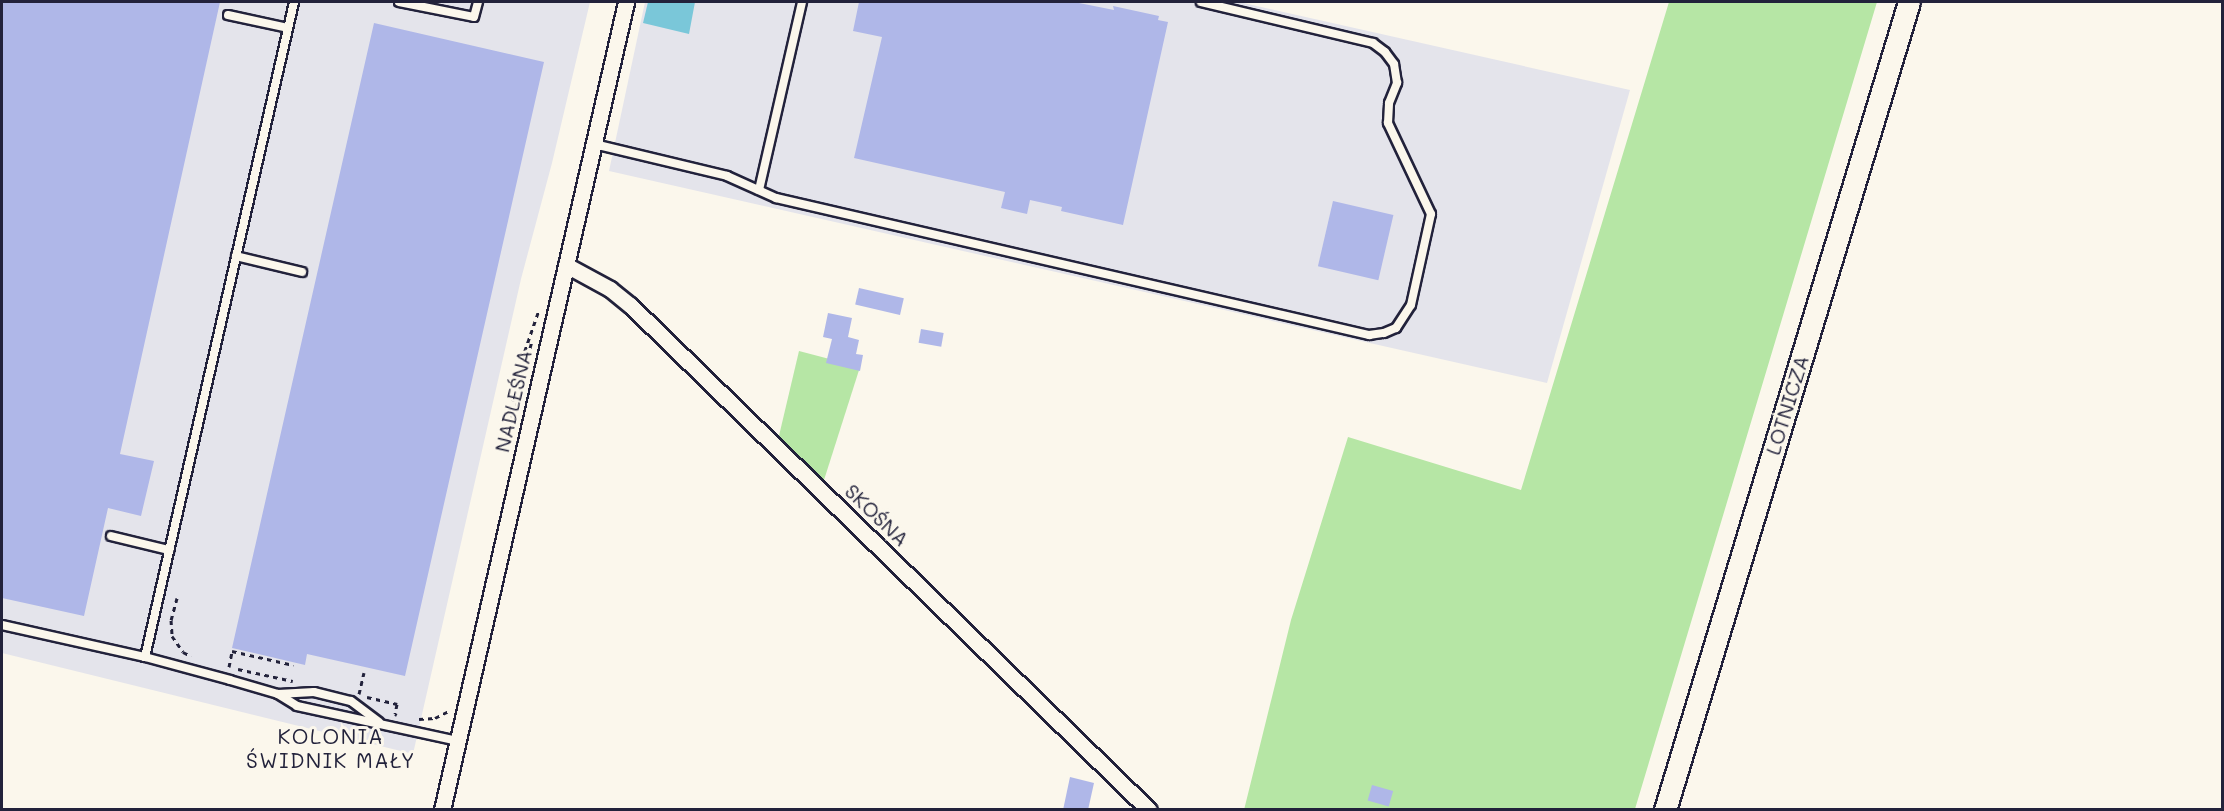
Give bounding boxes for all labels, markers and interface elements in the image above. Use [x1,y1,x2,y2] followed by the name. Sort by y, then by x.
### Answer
[490,348,536,454] street label: NADLEŚNA
[1761,352,1813,458] street label: LOTNICZA
[840,479,914,551] street label: SKOŚNA
[246,723,416,773] district label: KOLONIA ŚWIDNIK MAŁY

